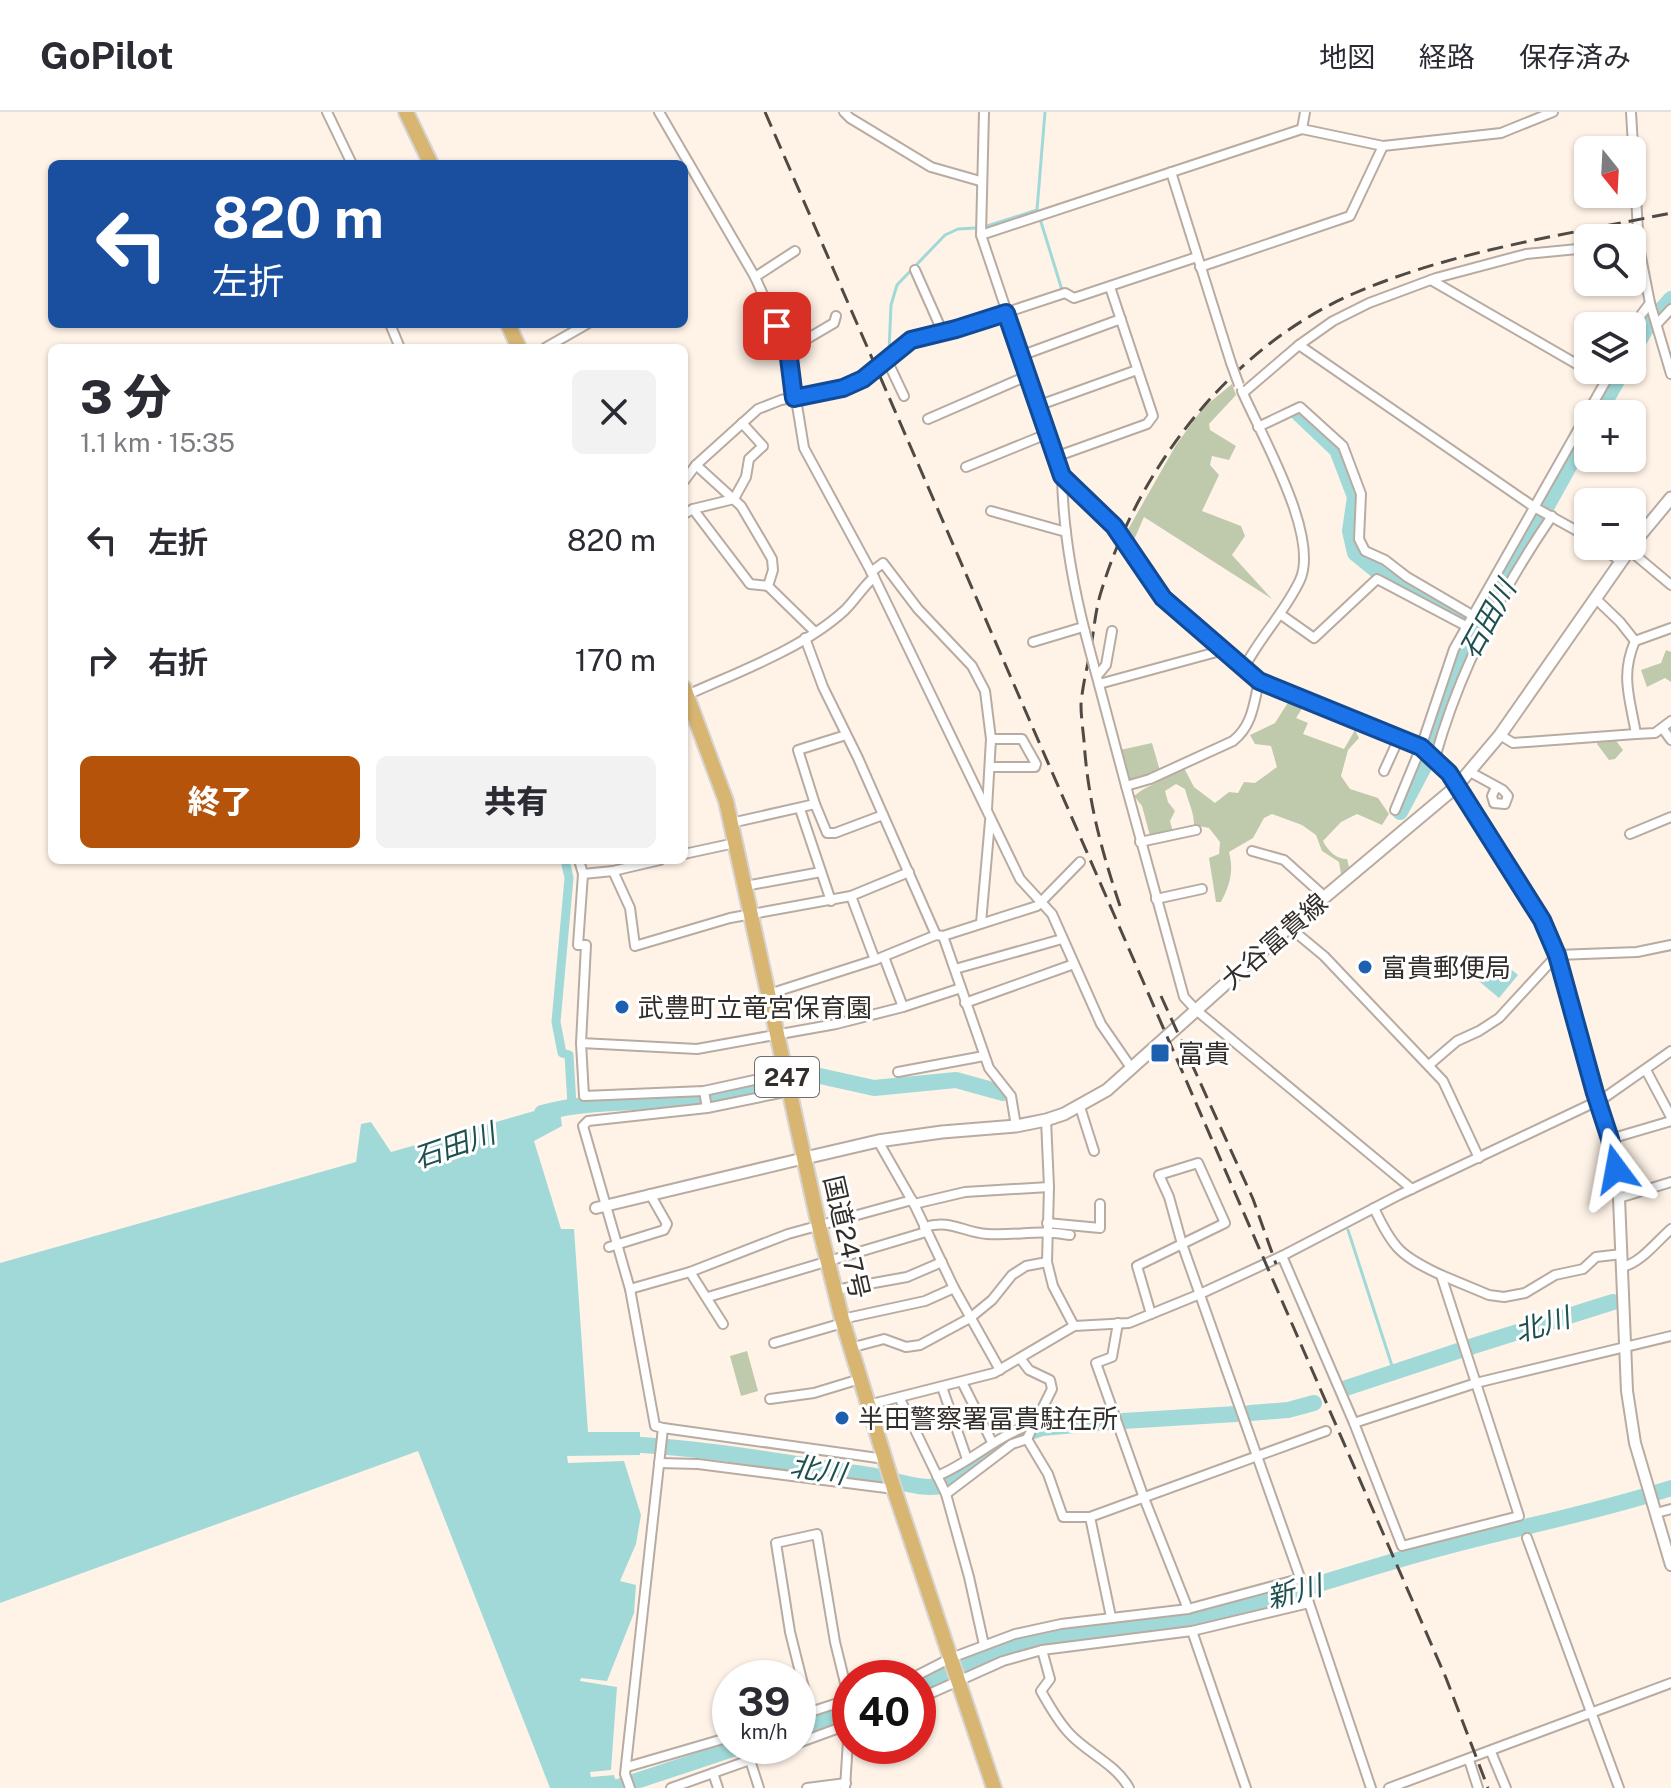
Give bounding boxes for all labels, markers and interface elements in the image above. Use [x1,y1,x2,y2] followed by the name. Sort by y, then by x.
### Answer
[40,33,174,78] text: GoPilot
[1319,40,1375,73] text: 地図
[1419,40,1475,73] text: 経路
[1519,40,1631,73] text: 保存済み
[1574,136,1646,208] north arrow
[1574,136,1646,560] map controls
[212,185,384,251] text: 820 m
[80,192,184,296] icon: left
[1574,224,1646,296] button: search
[212,260,284,302] text: 左折
[743,292,811,360] pin
[755,304,799,348] icon: arrive
[1574,312,1646,384] button: layers
[80,368,171,425] text: 3 分
[572,370,656,454] button: close
[1574,400,1646,472] button: +
[80,427,235,458] text: 1.1 km · 15:35
[1574,488,1646,560] button: −
[80,518,124,562] icon: left
[567,522,656,558] text: 820 m
[148,524,208,560] text: 左折
[1452,572,1523,664] water label: 石田川
[80,638,124,682] icon: right
[575,642,656,678] text: 170 m
[148,644,208,680] text: 右折
[80,756,360,848] button: 終了
[376,756,656,848] button: 共有
[1215,887,1333,995] street label: 大谷富貴線
[1381,952,1511,983] place label: 富貴郵便局
[1356,958,1374,976] marker: 富貴郵便局
[638,992,872,1023] place label: 武豊町立竜宮保育園
[613,998,631,1016] marker: 武豊町立竜宮保育園
[1178,1038,1230,1069] place label: 富貴
[1149,1042,1171,1064] marker: 富貴
[755,1057,819,1097] road number: 247
[409,1115,502,1174] water label: 石田川
[1574,1127,1658,1211] position arrow
[818,1172,876,1302] street label: 国道247号
[1510,1299,1576,1348] water label: 北川
[858,1403,1118,1434] place label: 半田警察署冨貴駐在所
[833,1409,851,1427] marker: 半田警察署冨貴駐在所
[788,1448,851,1490] water label: 北川
[1263,1567,1328,1614] water label: 新川
[832,1660,936,1764] speed limit sign: 40
[738,1678,790,1725] text: 39
[740,1720,788,1744] text: km/h

